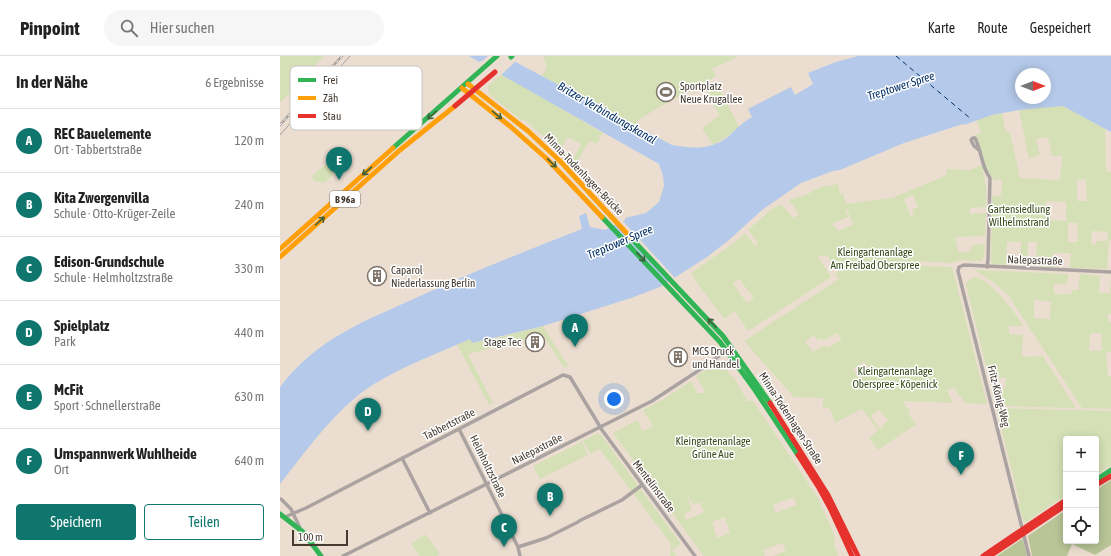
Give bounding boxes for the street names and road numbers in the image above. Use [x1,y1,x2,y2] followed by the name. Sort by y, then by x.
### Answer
[542,131,626,217] street label: Minna-Todenhagen-Brücke
[330,191,360,207] road number: B 96a
[1007,253,1063,267] street label: Nalepastraße
[986,364,1012,428] street label: Fritz-König-Weg
[757,370,825,466] street label: Minna-Todenhagen-Straße
[421,406,477,442] street label: Tabbertstraße
[510,431,564,467] street label: Nalepastraße
[468,433,508,499] street label: Helmholtzstraße
[631,458,677,514] street label: Mentelinstraße

